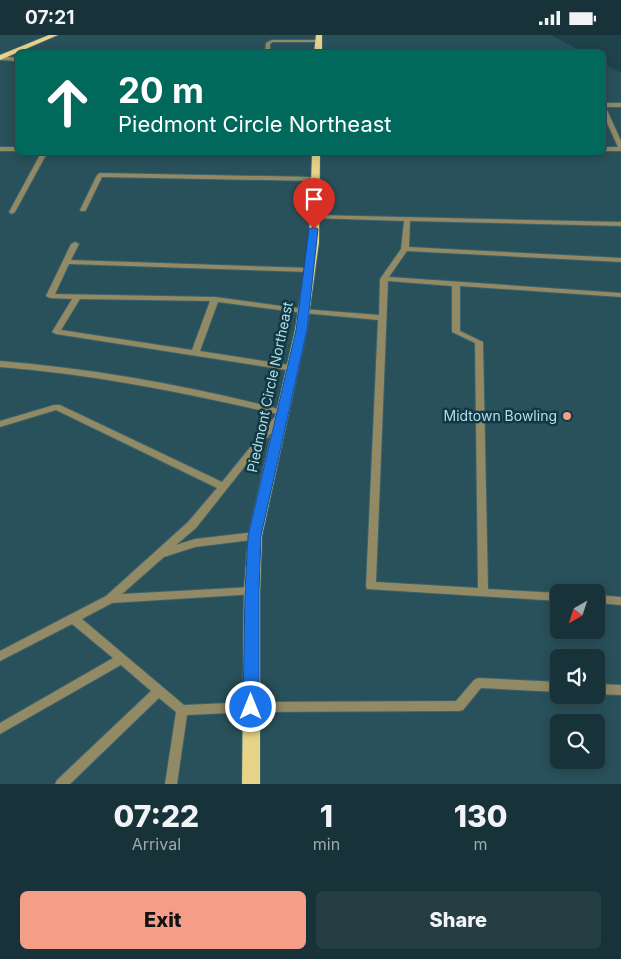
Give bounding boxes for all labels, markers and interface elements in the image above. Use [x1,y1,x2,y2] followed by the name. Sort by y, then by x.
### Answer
[25,6,74,29] text: 07:21
[118,69,204,111] text: 20 m
[35,70,100,135] icon: ahead
[118,111,392,137] text: Piedmont Circle Northeast
[293,178,335,229] pin
[300,185,328,213] icon: arrive
[243,300,296,474] street label: Piedmont Circle Northeast
[444,407,557,424] place label: Midtown Bowling
[561,410,573,422] marker: Midtown Bowling
[550,584,605,639] north arrow
[550,584,605,769] map controls
[550,649,605,704] button: sound
[224,680,276,732] position arrow
[550,714,605,769] button: search
[114,798,199,834] text: 07:22
[320,798,333,834] text: 1
[454,798,507,834] text: 130
[132,834,181,854] text: Arrival
[313,834,340,854] text: min
[474,834,488,854] text: m
[20,891,306,949] button: Exit
[316,891,601,949] button: Share

